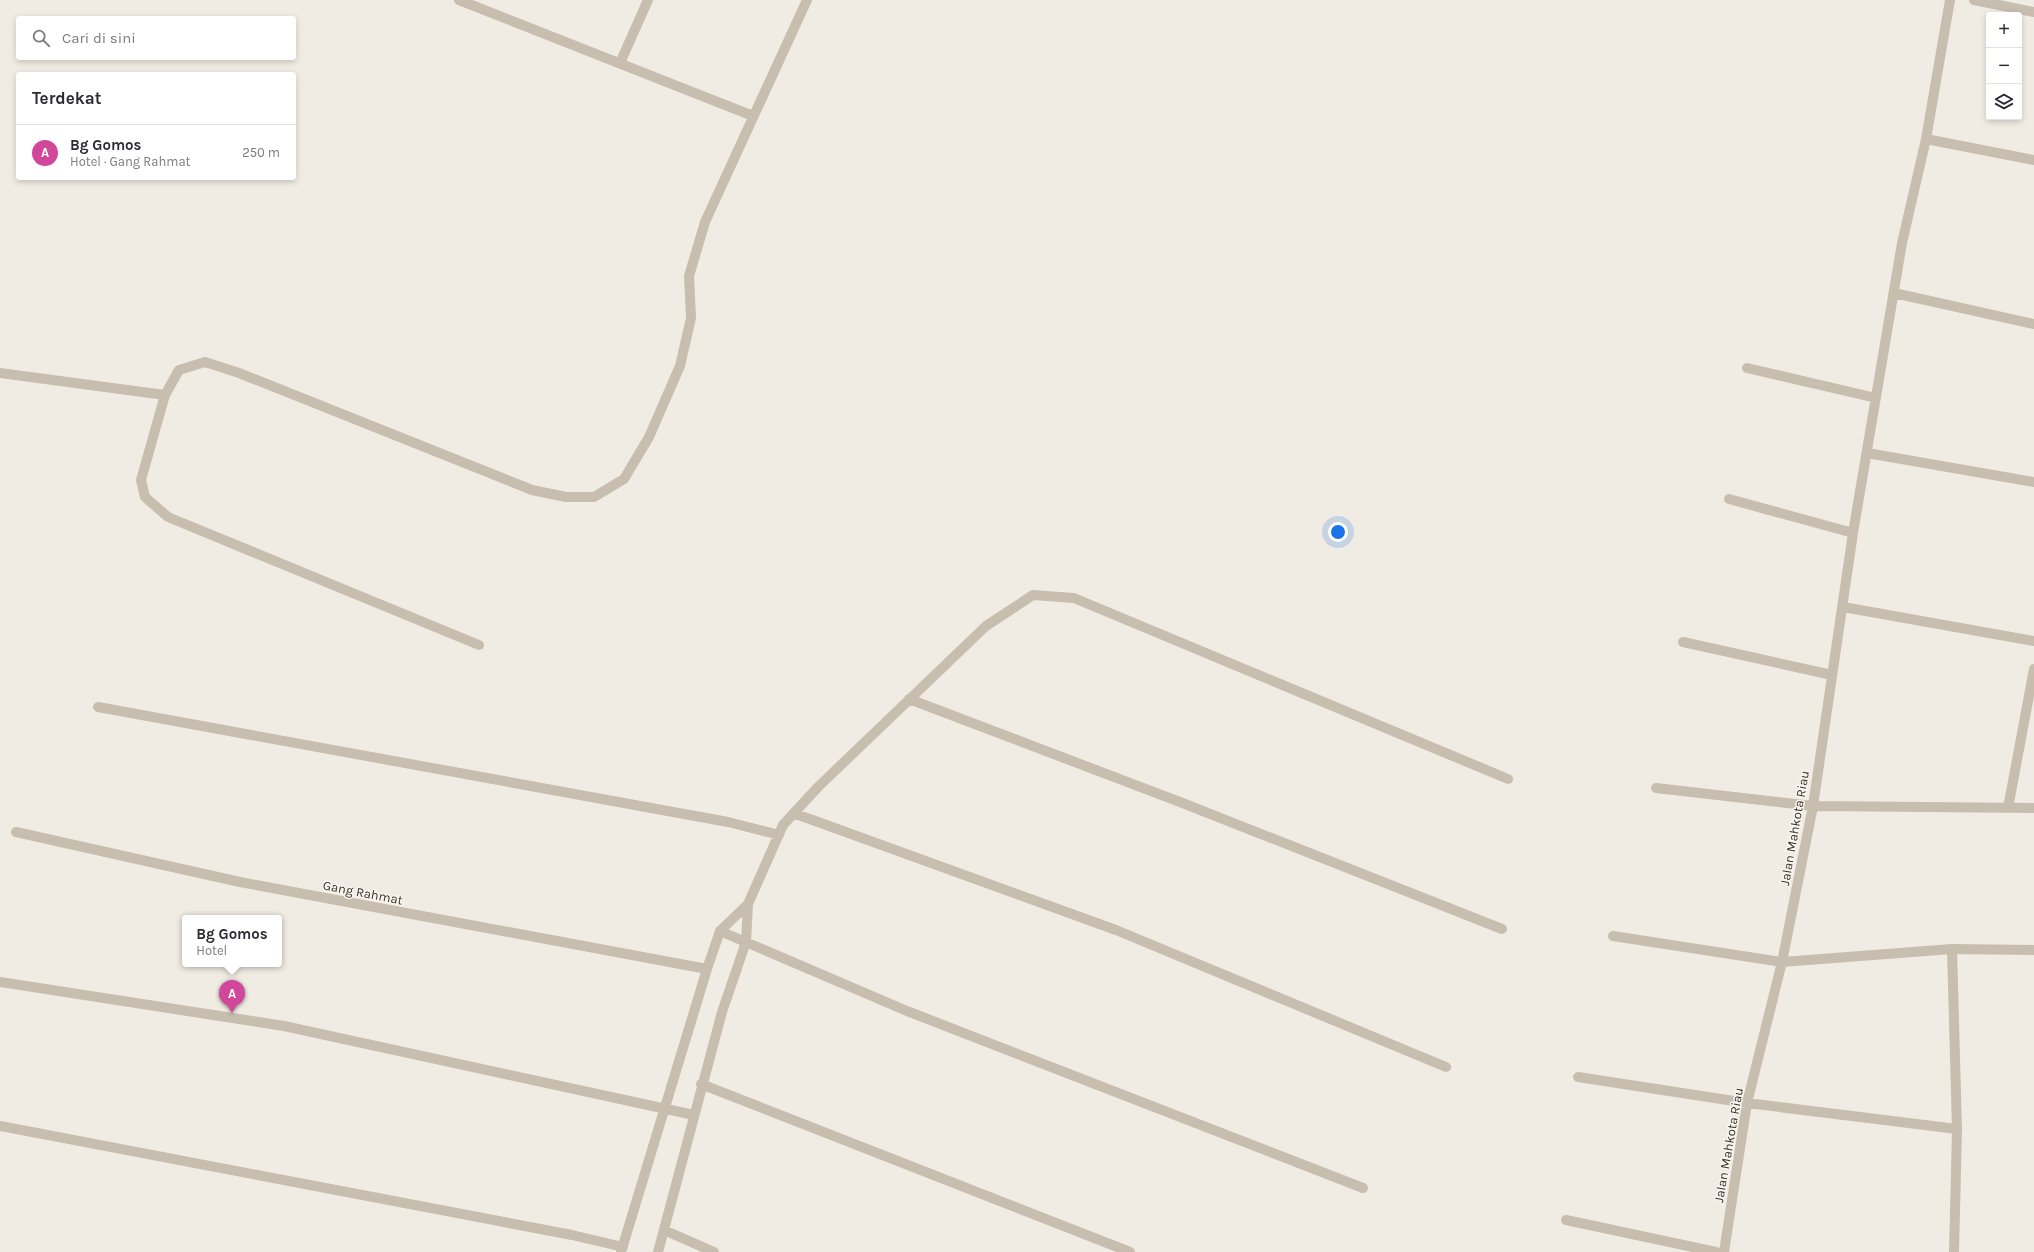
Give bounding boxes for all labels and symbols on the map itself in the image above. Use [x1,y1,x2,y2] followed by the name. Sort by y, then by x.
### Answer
[1328,522,1348,542] your location
[1777,769,1812,887] street label: Jalan Mahkota Riau
[322,877,404,908] street label: Gang Rahmat
[219,980,245,1013] pin: A
[1711,1086,1746,1204] street label: Jalan Mahkota Riau

